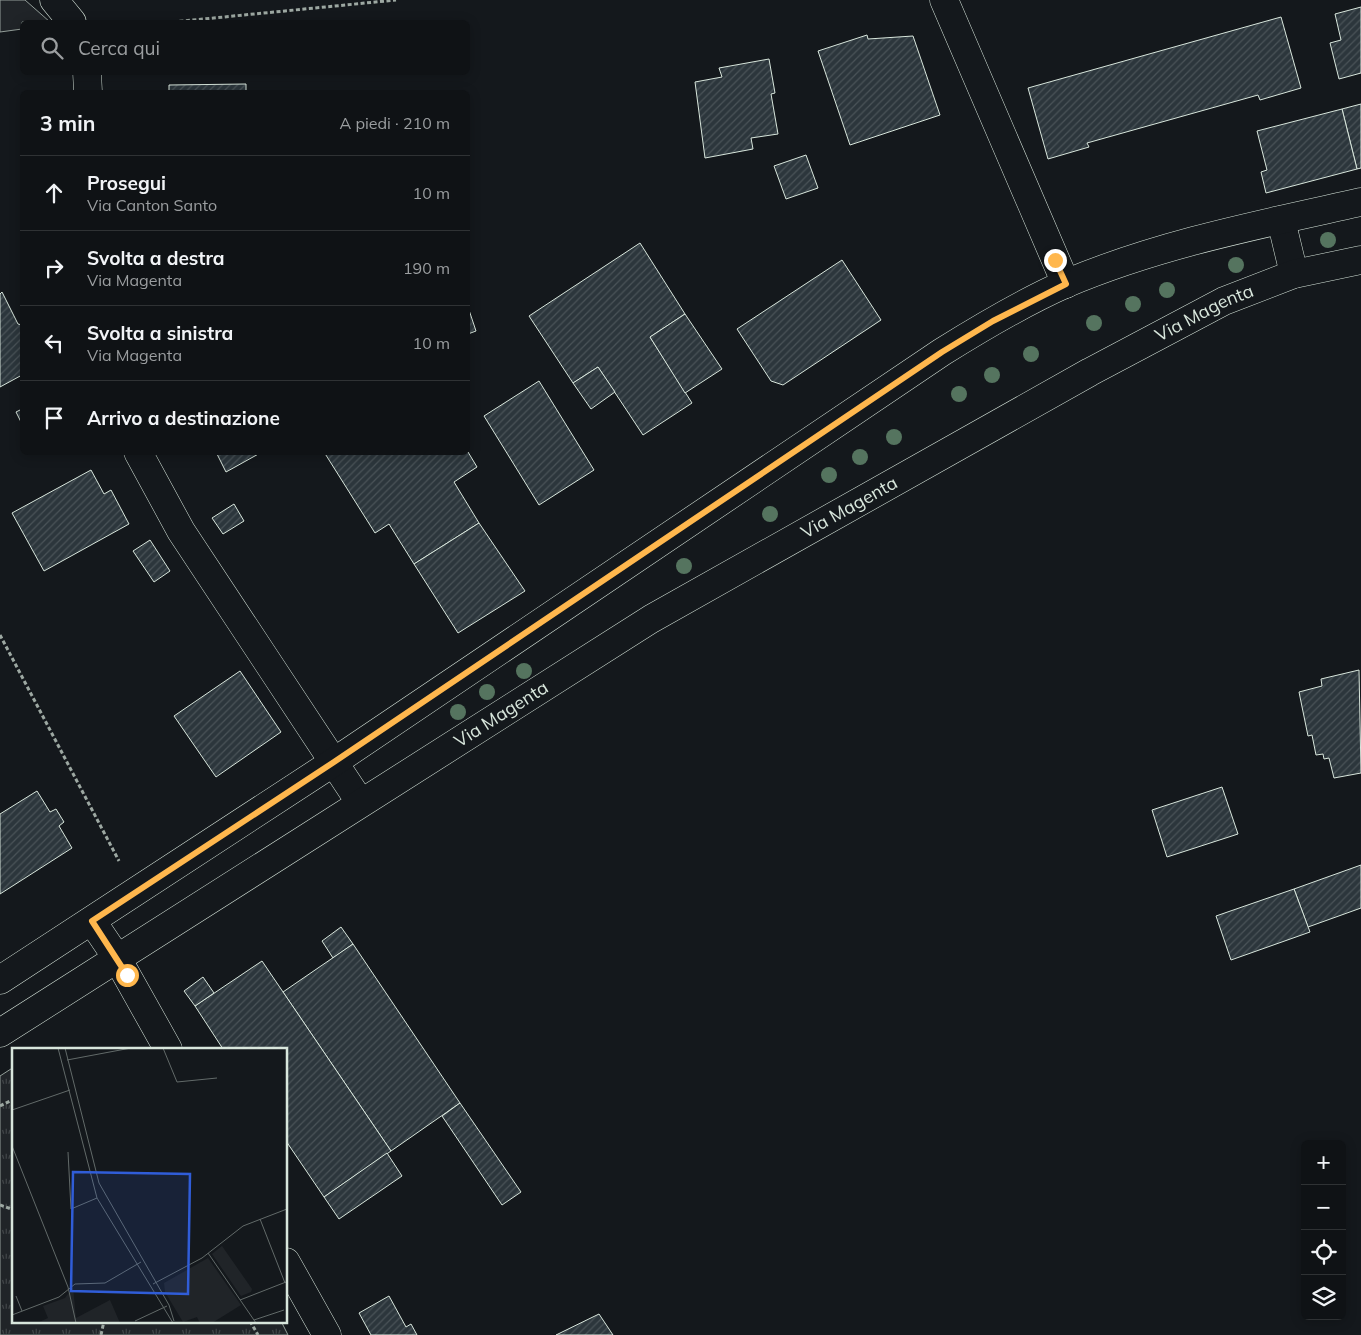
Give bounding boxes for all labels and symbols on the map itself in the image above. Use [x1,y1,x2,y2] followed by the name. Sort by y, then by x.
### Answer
[1044,249,1067,272] route end
[1151,279,1257,346] street label: Via Magenta
[797,471,901,543] street label: Via Magenta
[450,675,552,752] street label: Via Magenta
[116,964,139,987] route start
[12,1048,288,1322] inset map

